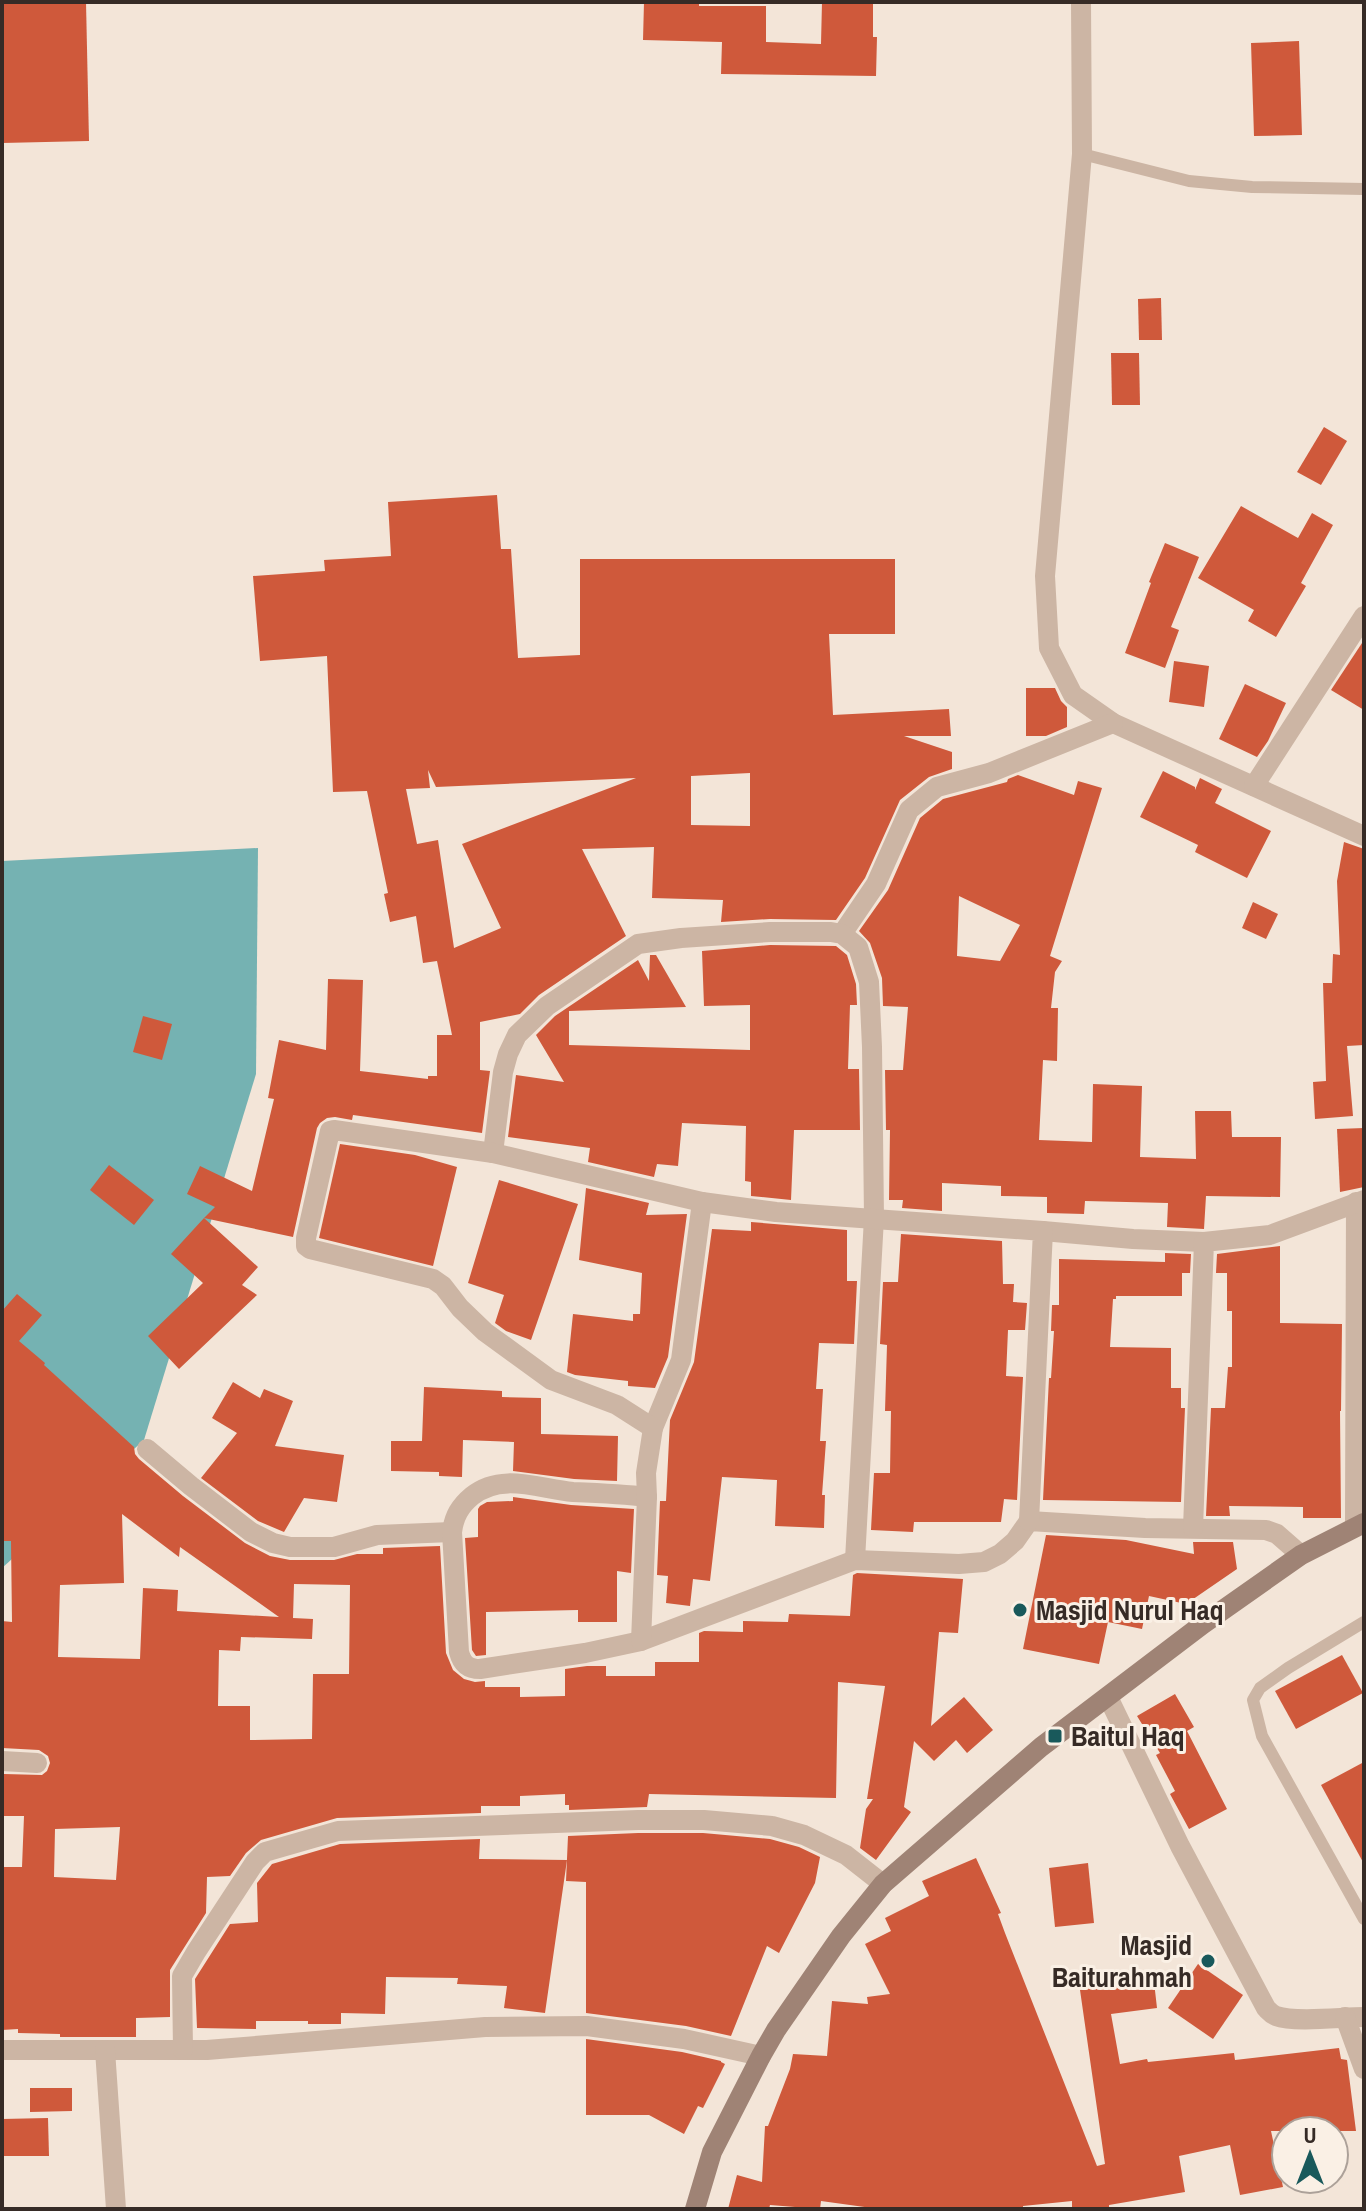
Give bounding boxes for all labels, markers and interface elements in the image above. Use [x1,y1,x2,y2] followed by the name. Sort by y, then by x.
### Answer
[1036,1591,1224,1629] place label: Masjid Nurul Haq
[1011,1601,1029,1619] marker: Masjid Nurul Haq
[1071,1717,1185,1755] place label: Baitul Haq
[1046,1727,1064,1745] marker: Baitul Haq
[1052,1926,1192,1996] place label: Masjid Baiturahmah
[1199,1952,1217,1970] marker: Masjid Baiturahmah
[1270,2115,1350,2195] north arrow
[1303,2120,1317,2150] text: U

